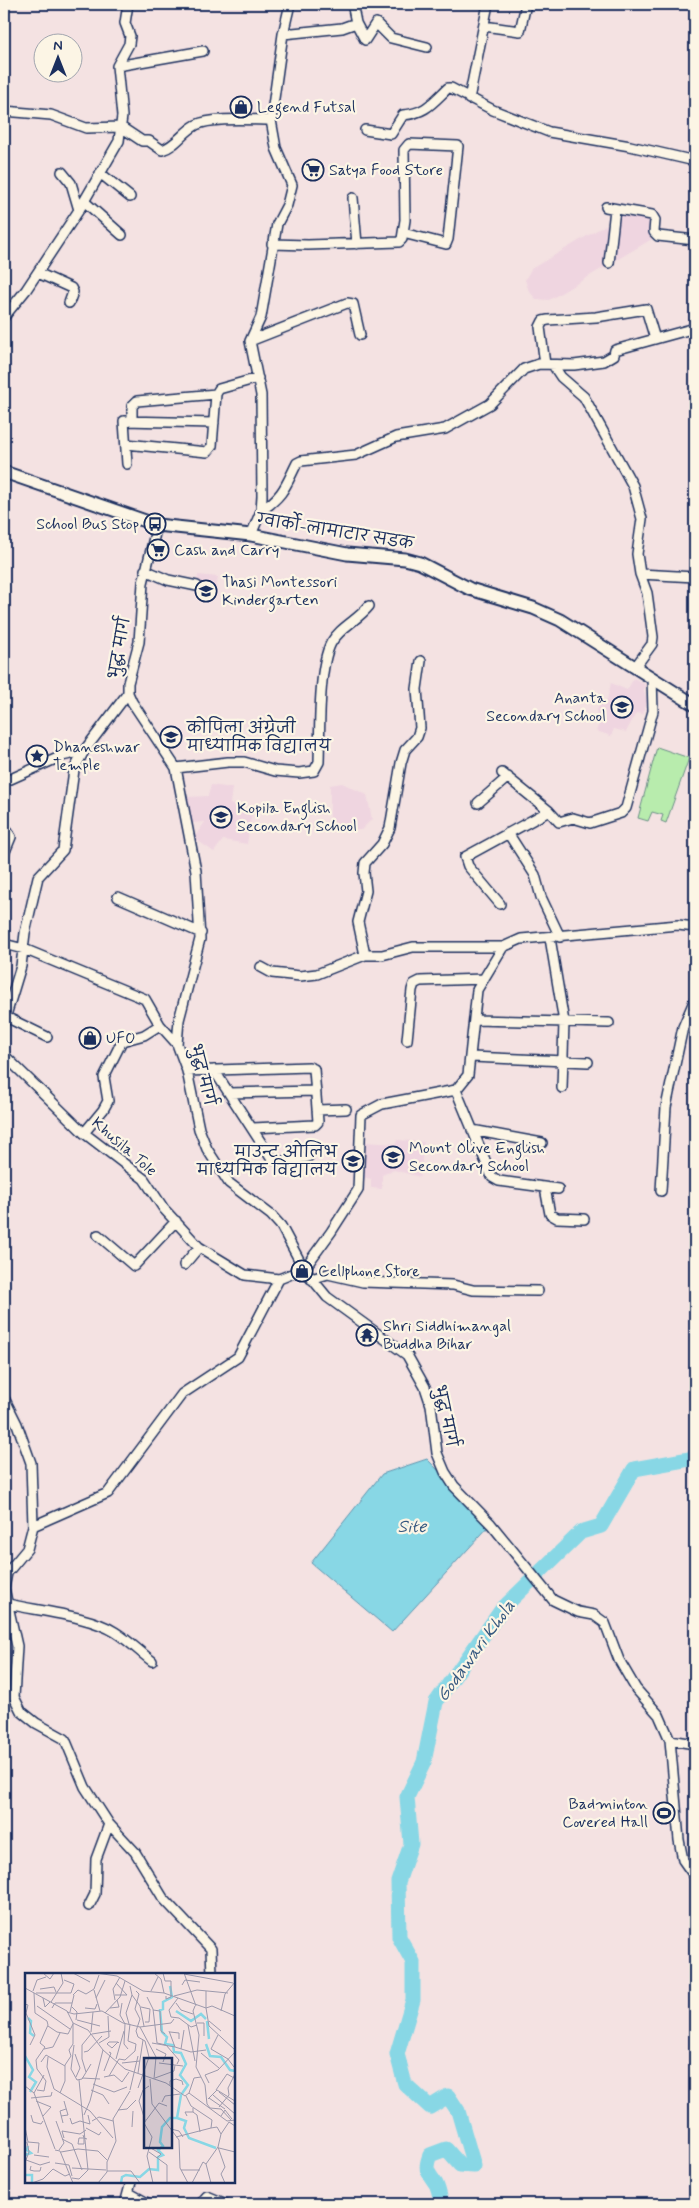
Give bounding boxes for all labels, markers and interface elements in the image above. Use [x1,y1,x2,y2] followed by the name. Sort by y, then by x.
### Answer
[32,32,82,82] north arrow
[53,37,63,55] text: N
[229,95,253,119] shop icon: Legend Futsal
[257,97,356,119] place label: Legend Futsal
[301,158,325,182] supermarket icon: Satya Food Store
[329,160,443,181] place label: Satya Food Store
[254,506,417,555] street label: ग्वार्को-लामाटार सडक
[143,512,167,536] bus stop icon: School Bus Stop
[36,514,139,535] place label: School Bus Stop
[146,538,170,562] supermarket icon: Cash and Carry
[174,540,279,561] place label: Cash and Carry
[222,572,338,612] place label: Thasi Montessori Kindergarten
[194,579,218,603] school or university icon: Thasi Montessori Kindergarten
[102,614,137,681] street label: भुद्ध मार्ग
[486,688,606,727] place label: Ananta Secondary School
[610,695,634,719] school or university icon: Ananta Secondary School
[186,714,332,757] place label: कोपिला अंग्रेजी माध्यामिक विद्यालय
[159,725,183,749] school or university icon: कोपिला अंग्रेजी माध्यामिक विद्यालय
[53,737,140,776] place label: Dhaneshwar Temple
[25,744,49,768] place icon: Dhaneshwar Temple
[237,798,357,837] place label: Kopila English Secondary School
[209,805,233,829] school or university icon: Kopila English Secondary School
[78,1026,102,1050] shop icon: UFO
[106,1028,135,1049] place label: UFO
[183,1042,222,1109] street label: भुद्ध मार्ग
[87,1113,161,1181] street label: Khusila Tole
[409,1138,545,1177] place label: Mount Olive English Secondary School
[196,1140,338,1181] place label: माउन्ट ओलिभ माध्यमिक विद्यालय
[381,1145,405,1169] school or university icon: Mount Olive English Secondary School
[341,1149,365,1173] school or university icon: माउन्ट ओलिभ माध्यमिक विद्यालय
[290,1259,314,1283] shop icon: Cellphone Store
[318,1261,420,1282] place label: Cellphone Store
[383,1316,511,1355] place label: Shri Siddhimangal Buddha Bihar
[355,1323,379,1347] temple icon: Shri Siddhimangal Buddha Bihar
[427,1383,464,1450] street label: भुद्ध मार्ग
[398,1515,427,1539] water label: Site
[431,1595,521,1707] water label: Godawari Khola
[562,1794,648,1833] place label: Badminton Covered Hall
[652,1801,676,1825] sports icon: Badminton Covered Hall
[25,1973,235,2183] inset map

